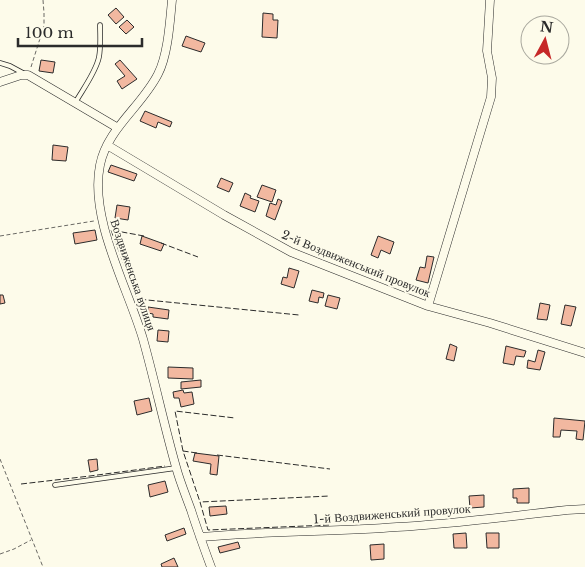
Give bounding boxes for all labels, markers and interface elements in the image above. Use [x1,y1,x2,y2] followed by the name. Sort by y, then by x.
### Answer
[18,15,141,47] scale bar
[520,15,570,65] north arrow
[539,17,554,37] text: N
[25,23,74,42] text: 100 m
[107,217,160,333] street label: Воздвиженська вулиця
[280,227,433,300] street label: 2-й Воздвиженський провулок
[313,501,471,526] street label: 1-й Воздвиженський провулок

